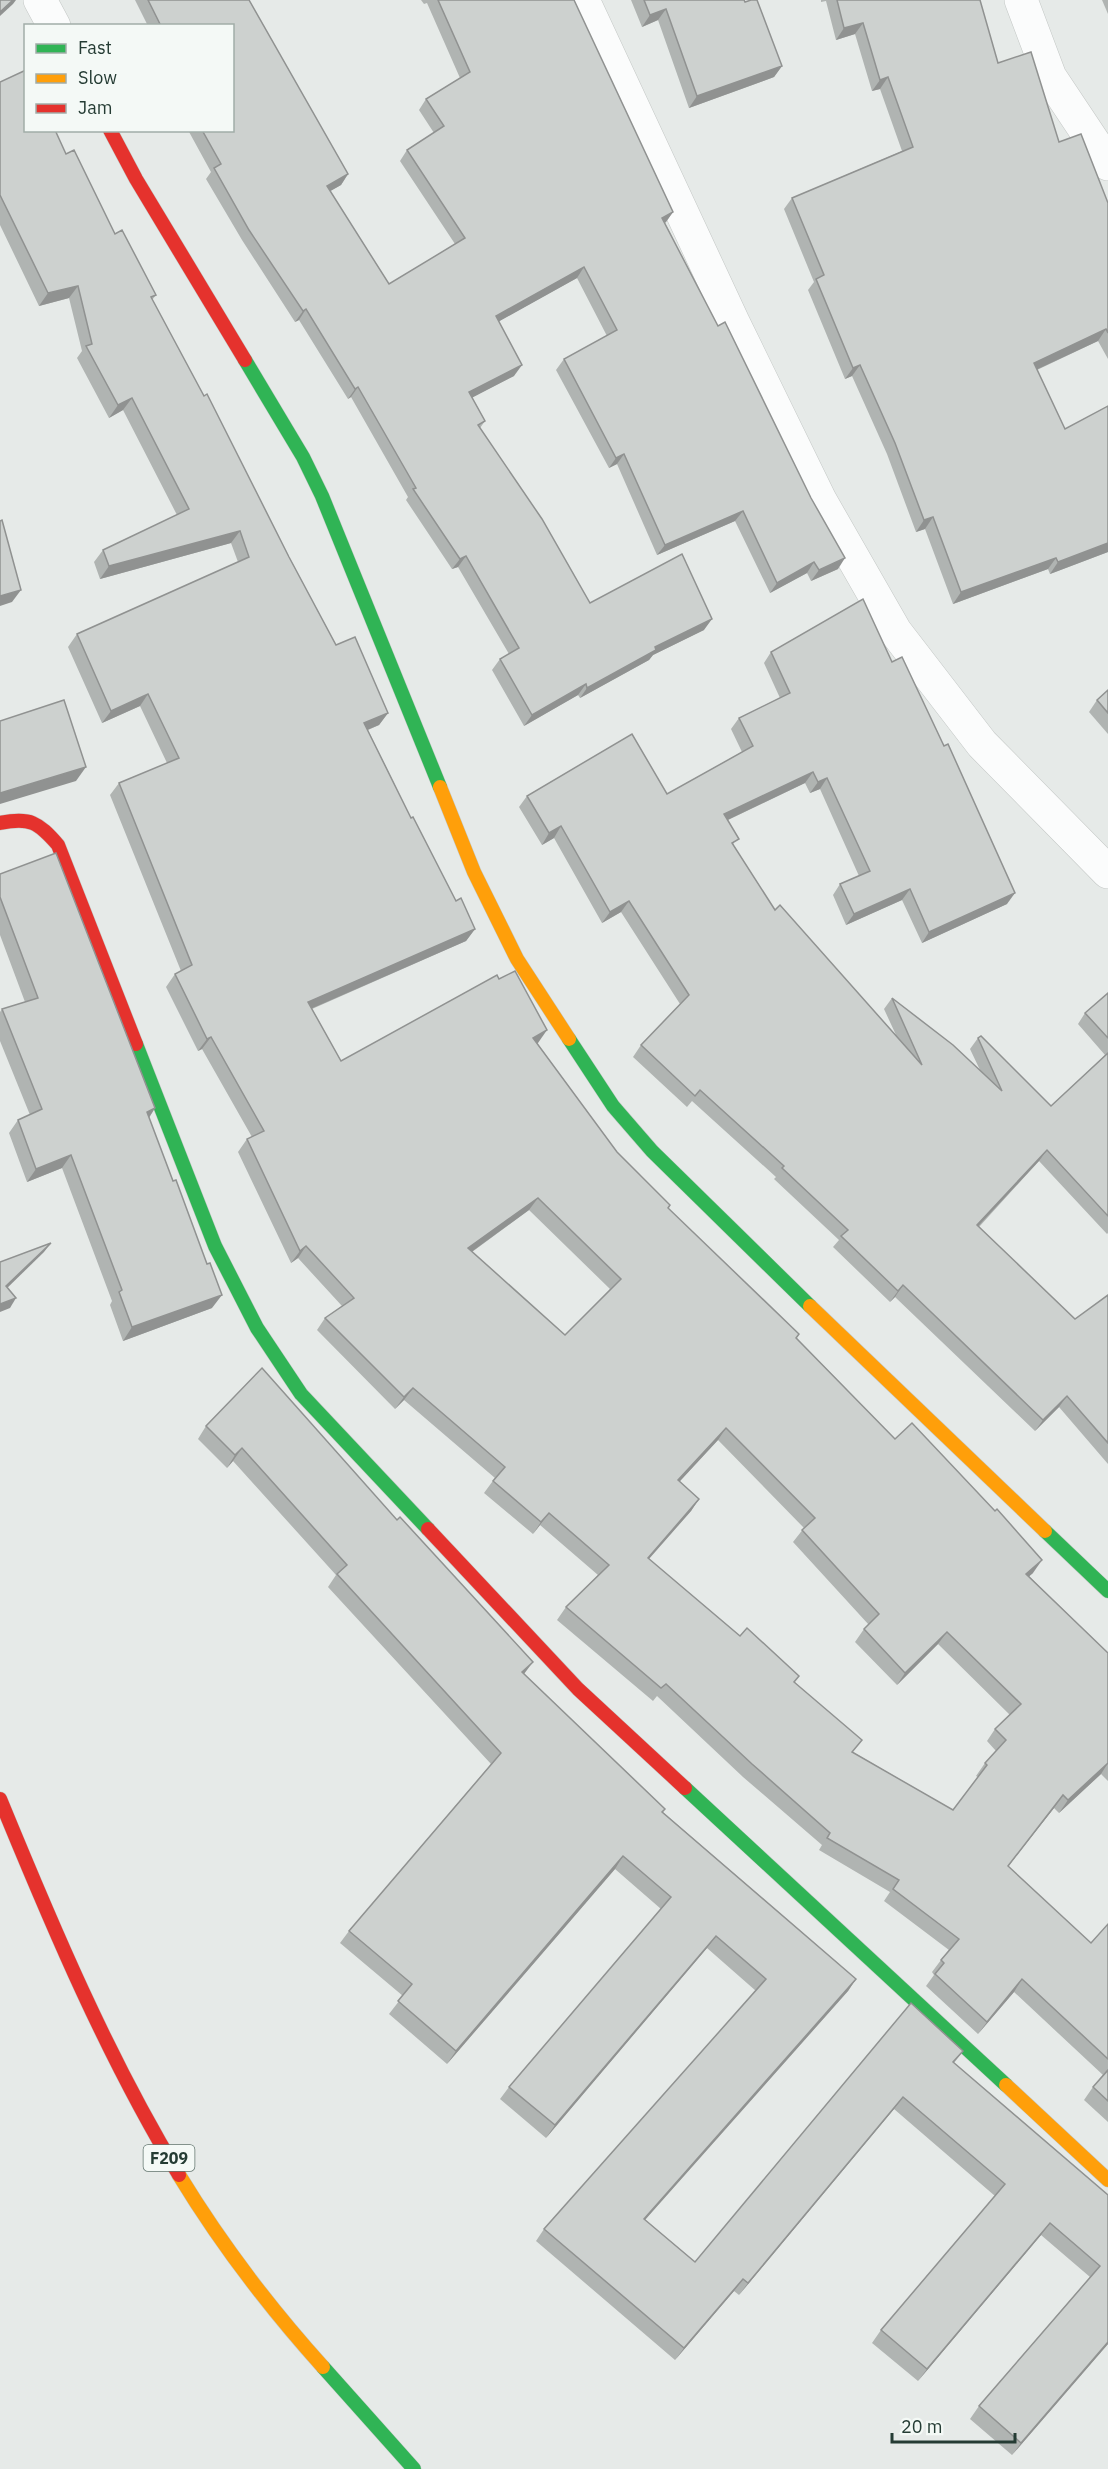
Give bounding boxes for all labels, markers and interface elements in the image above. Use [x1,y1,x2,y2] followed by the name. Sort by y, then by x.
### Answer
[24,24,234,132] legend
[78,36,112,59] text: Fast
[78,66,117,89] text: Slow
[78,96,113,119] text: Jam
[144,2145,195,2171] road number: F209
[892,2406,1015,2444] scale bar
[901,2415,943,2438] text: 20 m

